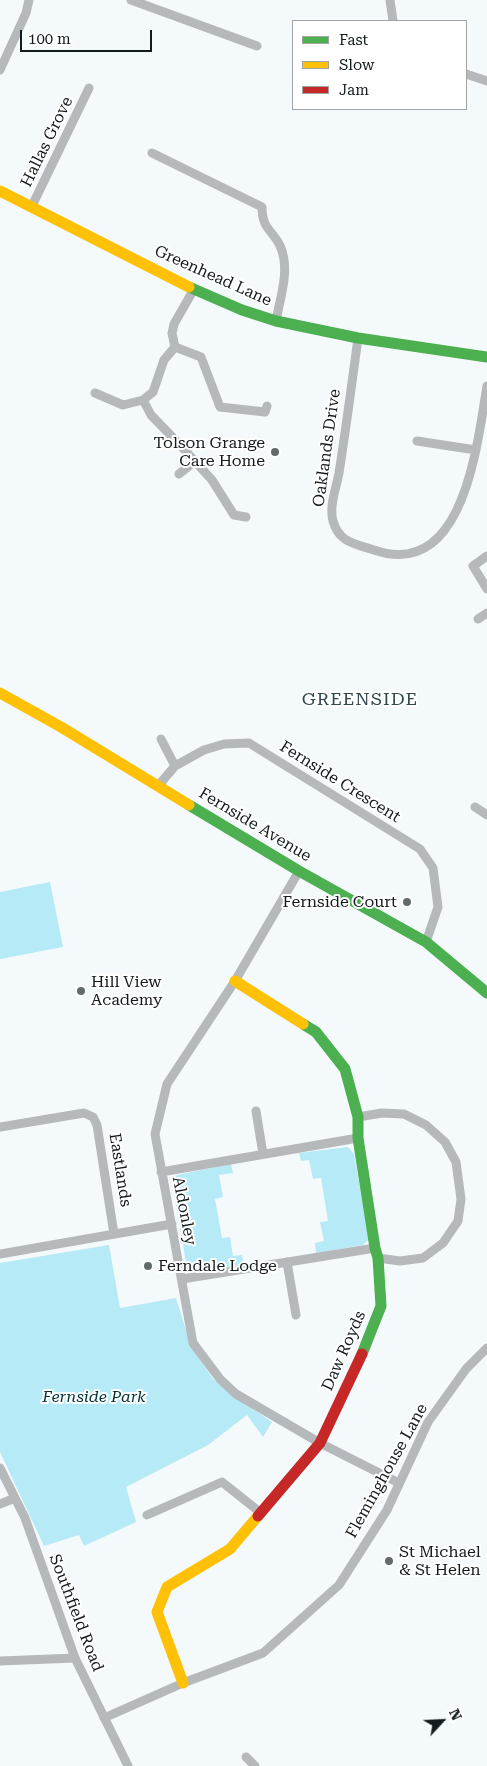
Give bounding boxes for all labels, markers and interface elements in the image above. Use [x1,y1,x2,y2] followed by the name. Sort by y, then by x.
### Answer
[22,20,155,52] scale bar
[292,20,467,110] legend
[28,30,71,48] text: 100 m
[339,31,368,49] text: Fast
[339,56,374,74] text: Slow
[339,81,369,99] text: Jam
[17,94,77,190] street label: Hallas Grove
[151,242,275,310] street label: Greenhead Lane
[309,388,345,508] street label: Oaklands Drive
[153,433,265,471] place label: Tolson Grange Care Home
[269,446,281,458] marker: Tolson Grange Care Home
[301,689,419,711] district label: GREENSIDE
[276,737,404,827] street label: Fernside Crescent
[195,784,315,866] street label: Fernside Avenue
[283,892,397,912] place label: Fernside Court
[401,896,413,908] marker: Fernside Court
[91,972,163,1010] place label: Hill View Academy
[75,985,87,997] marker: Hill View Academy
[105,1132,135,1208] street label: Eastlands
[168,1175,200,1247] street label: Aldonley
[158,1256,277,1276] place label: Ferndale Lodge
[142,1260,154,1272] marker: Ferndale Lodge
[318,1308,370,1394] street label: Daw Royds
[42,1387,146,1407] park label: Fernside Park
[342,1400,432,1542] street label: Fleminghouse Lane
[399,1542,481,1580] place label: St Michael & St Helen
[45,1552,107,1674] street label: Southfield Road
[383,1555,395,1567] marker: St Michael & St Helen
[417,1696,467,1746] north arrow
[446,1706,465,1723] text: N

